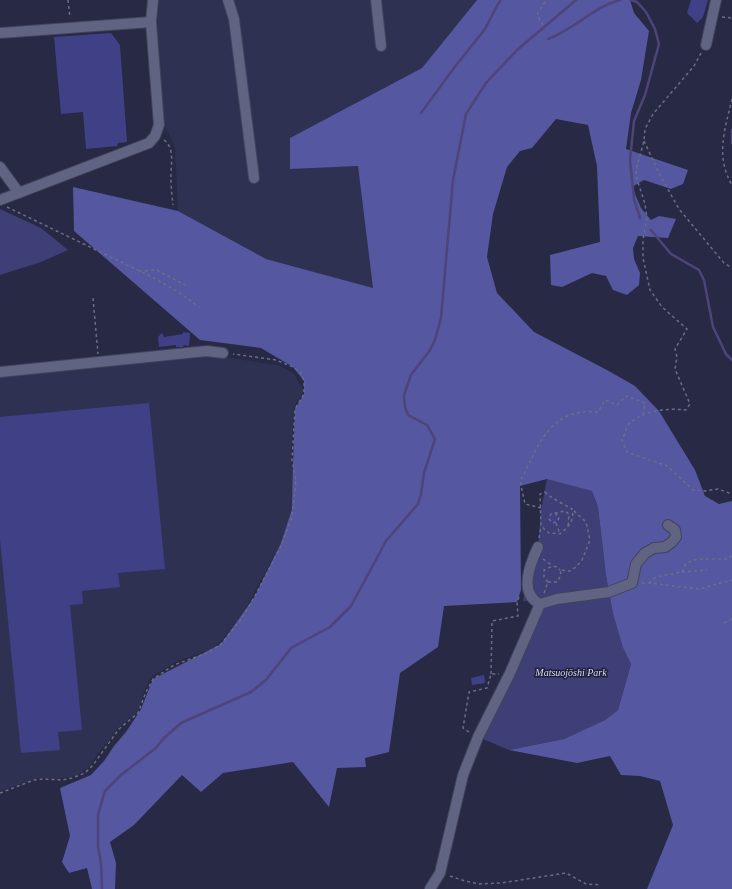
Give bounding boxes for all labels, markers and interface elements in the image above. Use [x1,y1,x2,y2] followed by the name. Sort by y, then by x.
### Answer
[534,667,607,678] park label: Matsuojōshi Park

